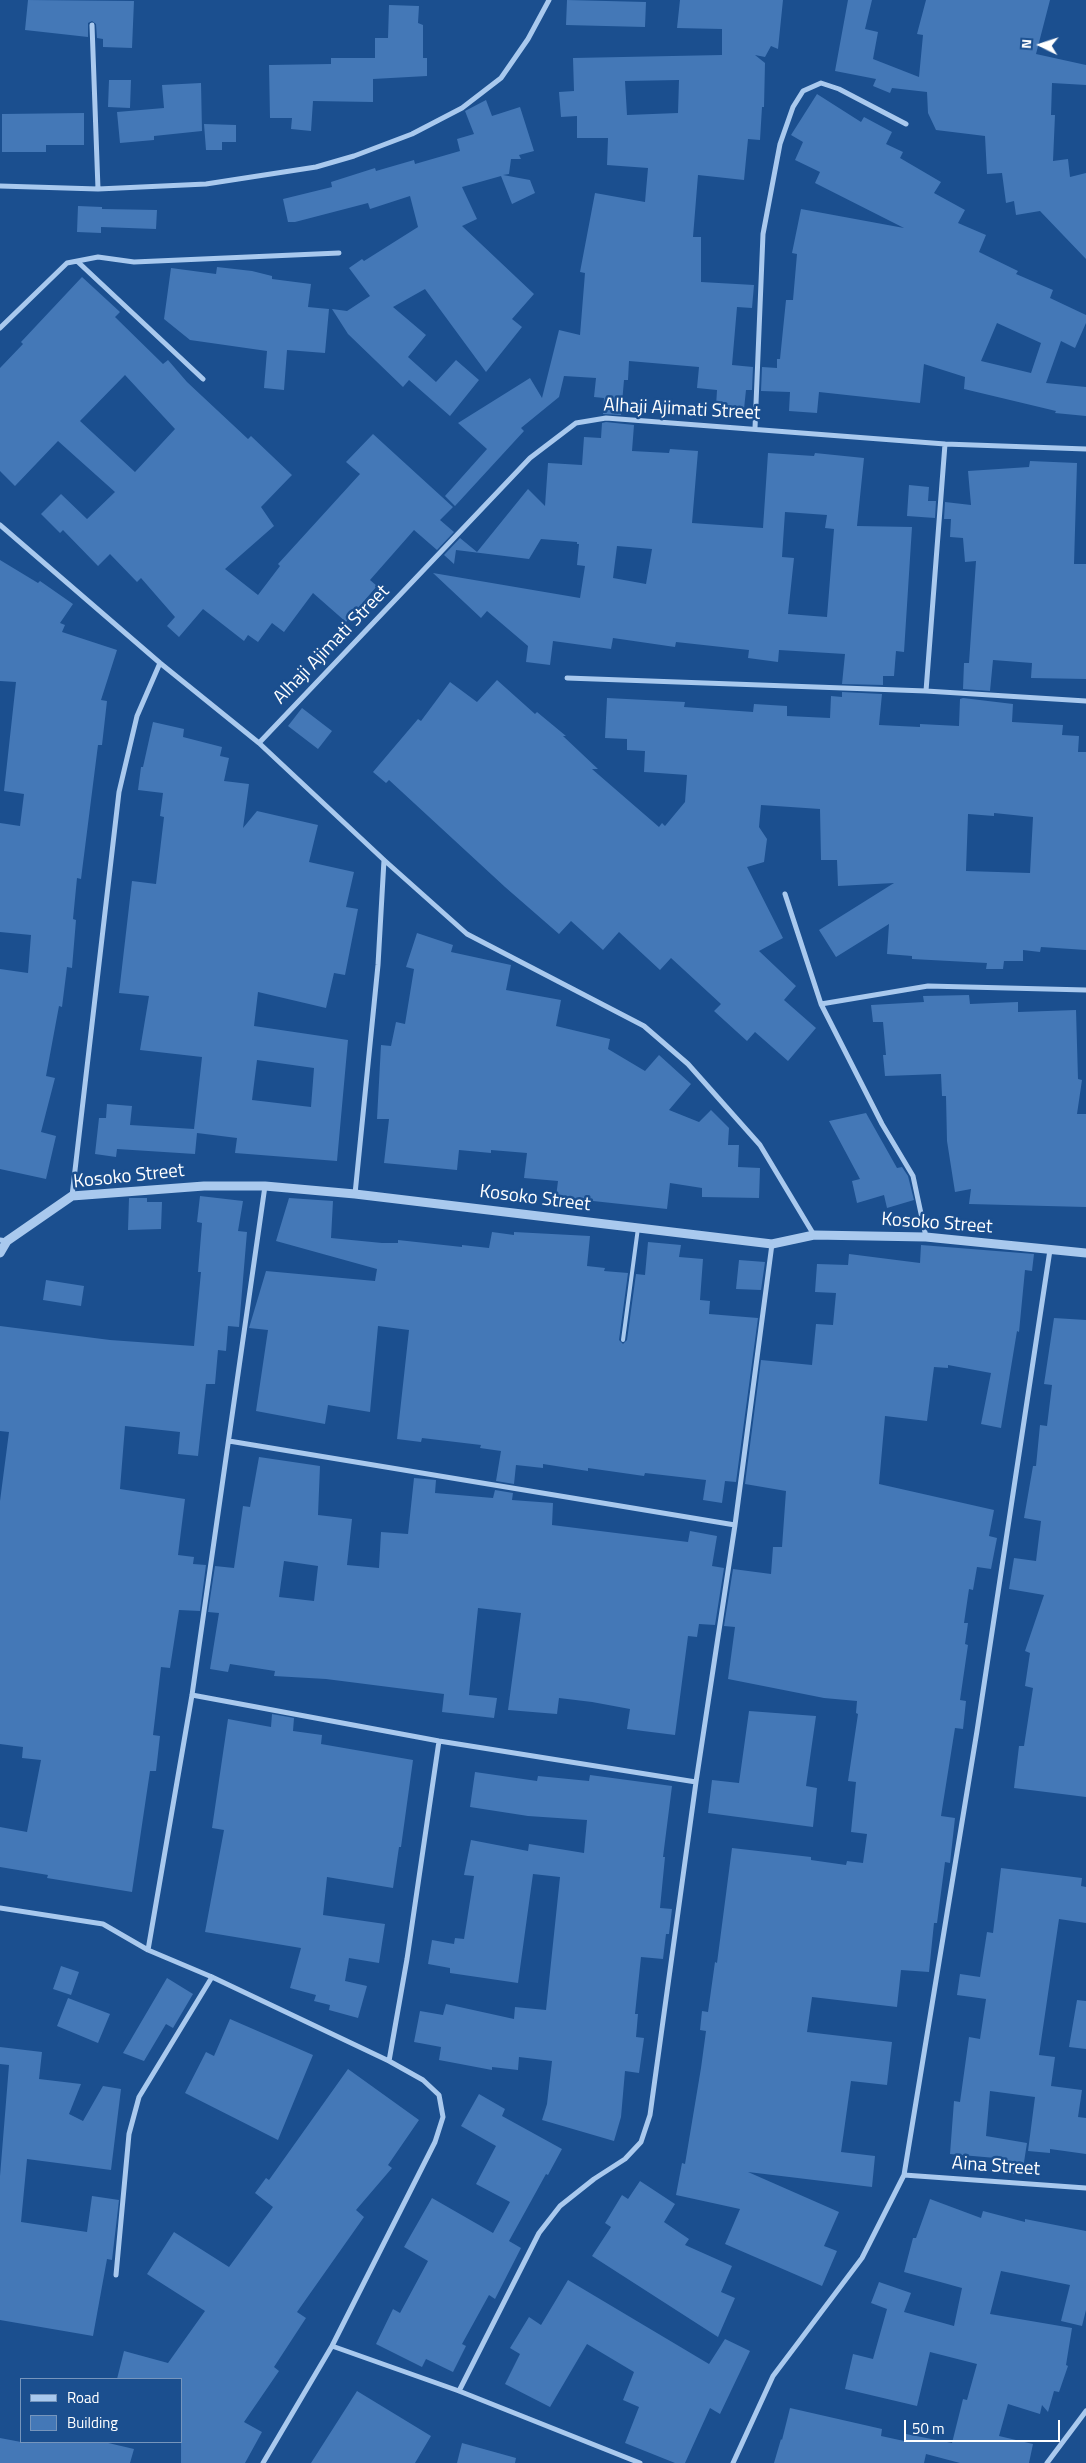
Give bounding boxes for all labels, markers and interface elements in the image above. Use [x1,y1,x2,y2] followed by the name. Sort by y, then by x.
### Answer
[1016,20,1066,70] north arrow
[1015,38,1036,49] text: N
[603,395,761,425] street label: Alhaji Ajimati Street
[269,581,395,709] street label: Alhaji Ajimati Street
[72,1160,186,1194] street label: Kosoko Street
[478,1181,592,1217] street label: Kosoko Street
[881,1209,993,1239] street label: Kosoko Street
[951,2153,1041,2181] street label: Aina Street
[20,2378,182,2443] legend
[67,2386,99,2409] text: Road
[906,2410,1062,2442] scale bar
[67,2411,118,2434] text: Building
[912,2417,945,2440] text: 50 m

